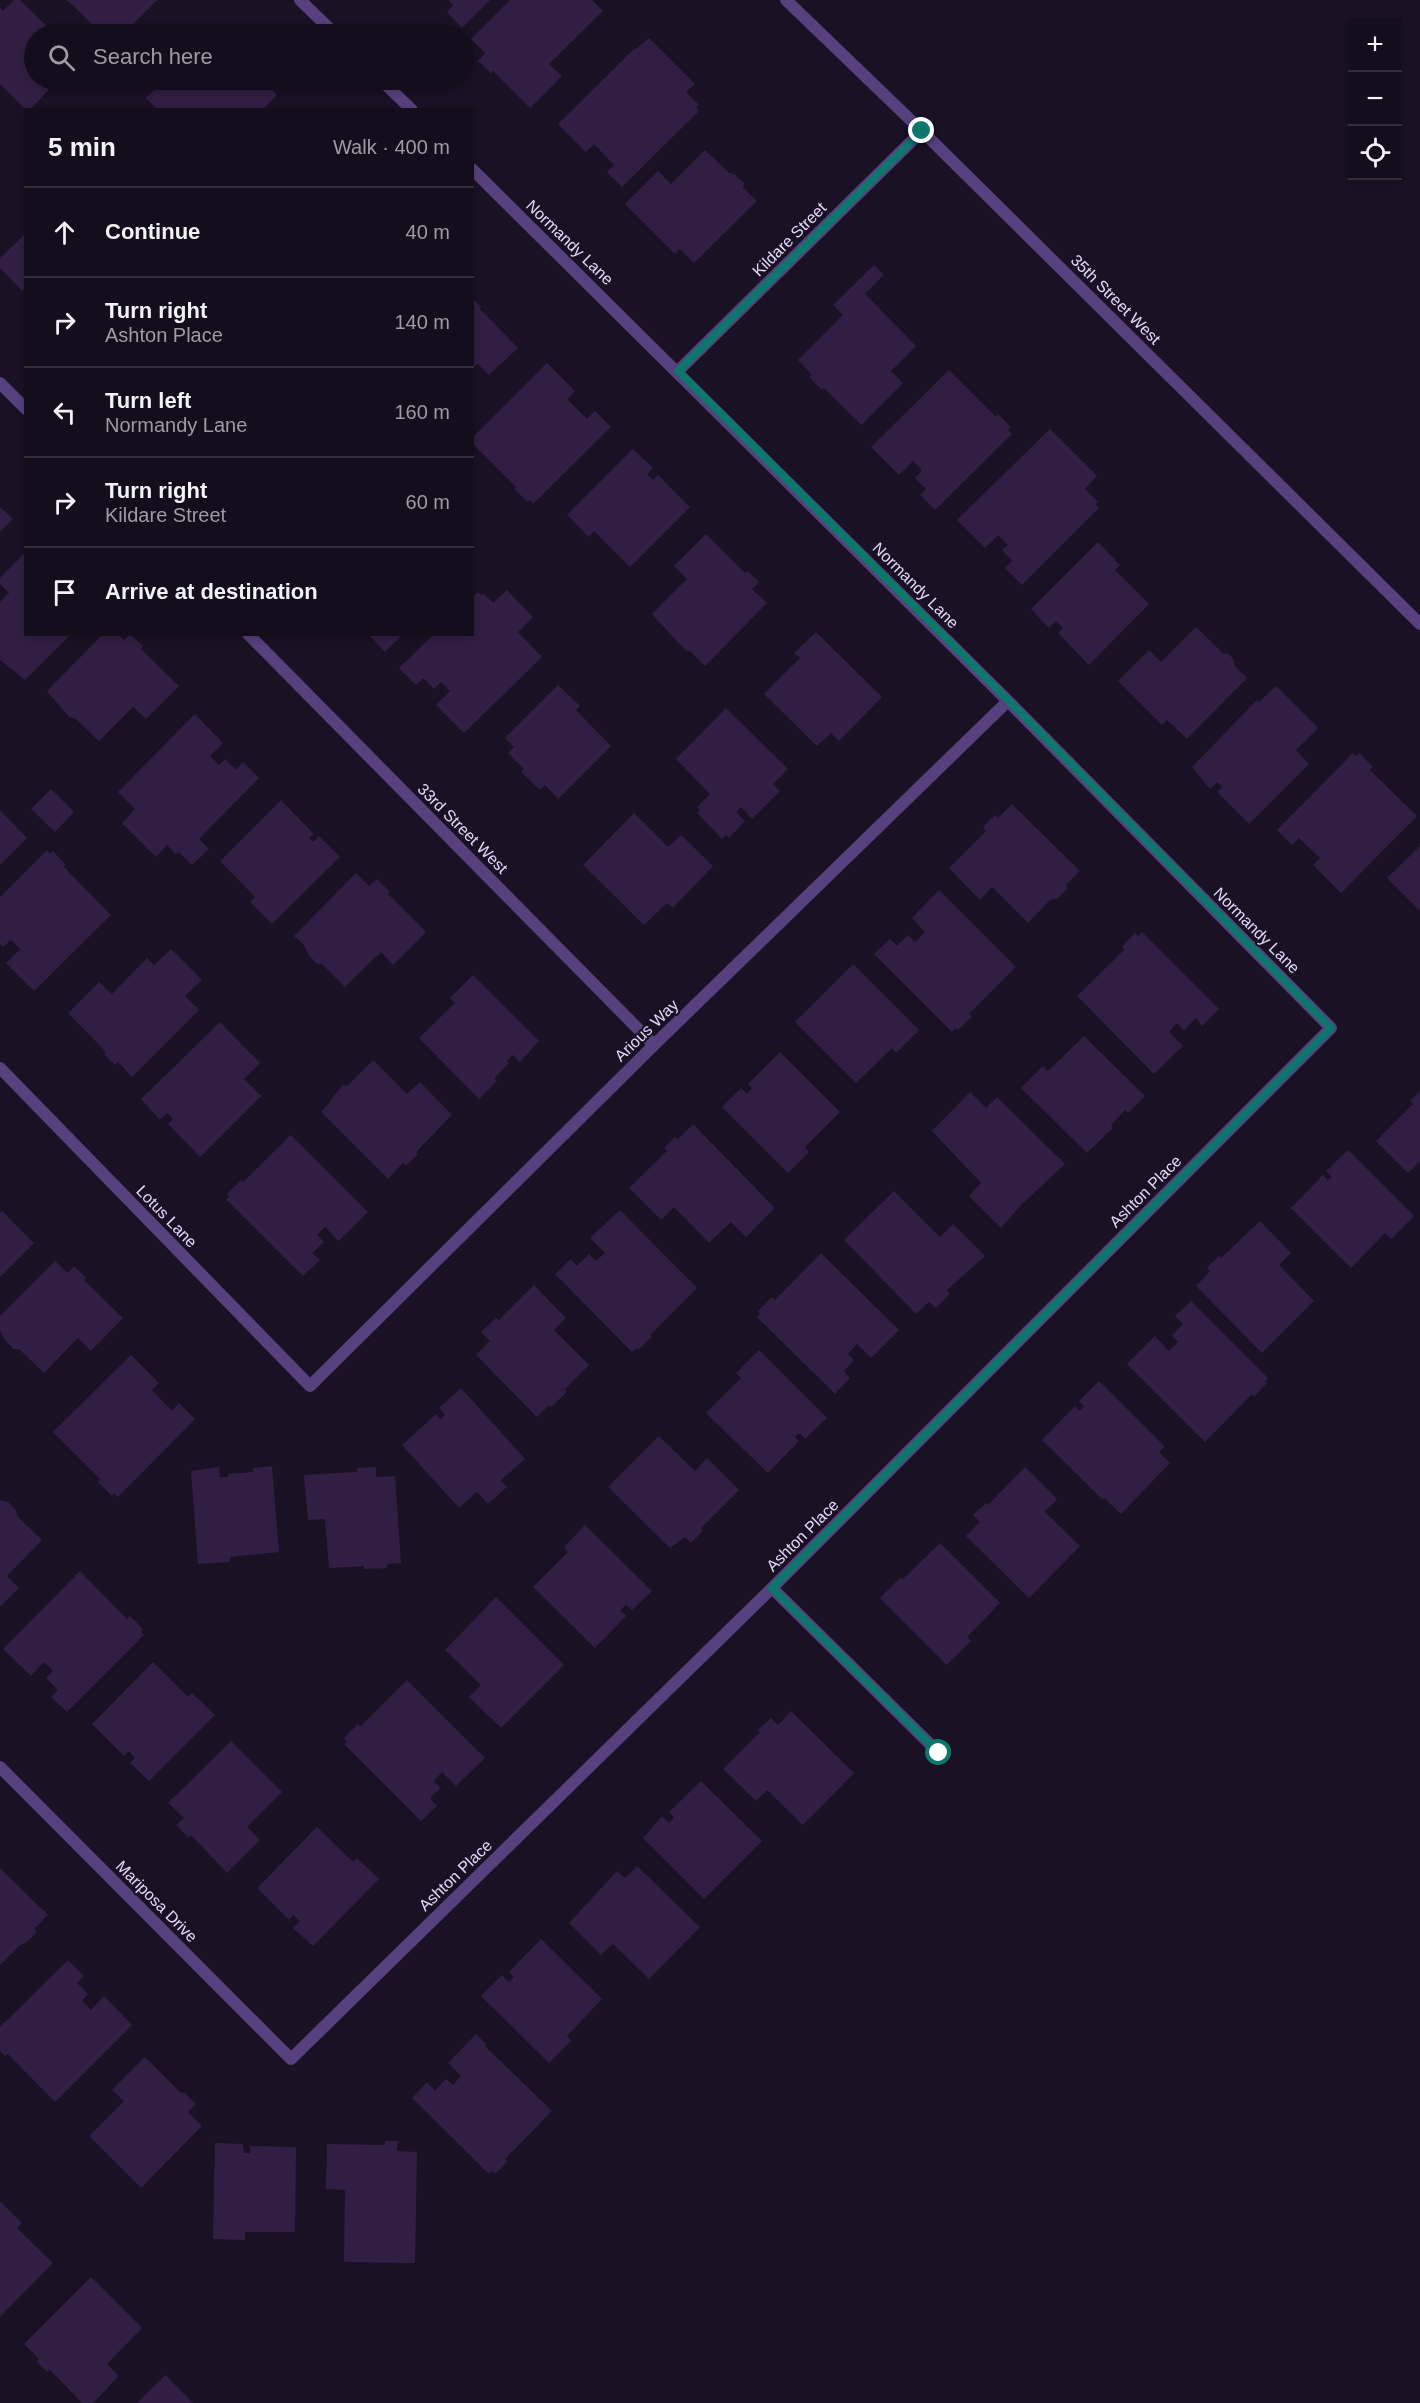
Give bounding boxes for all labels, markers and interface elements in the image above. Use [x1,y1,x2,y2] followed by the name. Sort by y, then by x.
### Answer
[1348,18,1402,180] map controls
[1348,18,1402,72] button: +
[24,24,474,90] search box
[45,41,78,74] icon: search
[93,44,213,69] text: Search here
[1348,72,1402,126] button: −
[908,117,934,143] route end
[1348,126,1402,180] button: locate
[48,132,116,162] text: 5 min
[333,136,450,158] text: Walk · 400 m
[523,197,617,288] street label: Normandy Lane
[749,199,830,280] street label: Kildare Street
[48,216,81,249] icon: ahead
[105,219,200,244] text: Continue
[406,221,450,243] text: 40 m
[1068,251,1164,348] street label: 35th Street West
[105,298,207,323] text: Turn right
[48,306,81,339] icon: right
[394,311,450,333] text: 140 m
[105,324,223,346] text: Ashton Place
[105,388,191,413] text: Turn left
[48,396,81,429] icon: left
[394,401,450,423] text: 160 m
[105,414,247,436] text: Normandy Lane
[105,478,207,503] text: Turn right
[48,486,81,519] icon: right
[406,491,450,513] text: 60 m
[105,504,226,526] text: Kildare Street
[869,539,962,632] street label: Normandy Lane
[48,576,81,609] icon: arrive
[105,579,318,604] text: Arrive at destination
[414,780,511,877] street label: 33rd Street West
[1210,884,1303,977] street label: Normandy Lane
[611,996,681,1065] street label: Arious Way
[1106,1152,1185,1231] street label: Ashton Place
[133,1182,200,1251] street label: Lotus Lane
[763,1496,842,1575] street label: Ashton Place
[925,1739,951,1765] route start
[416,1836,495,1914] street label: Ashton Place
[113,1857,201,1945] street label: Mariposa Drive

